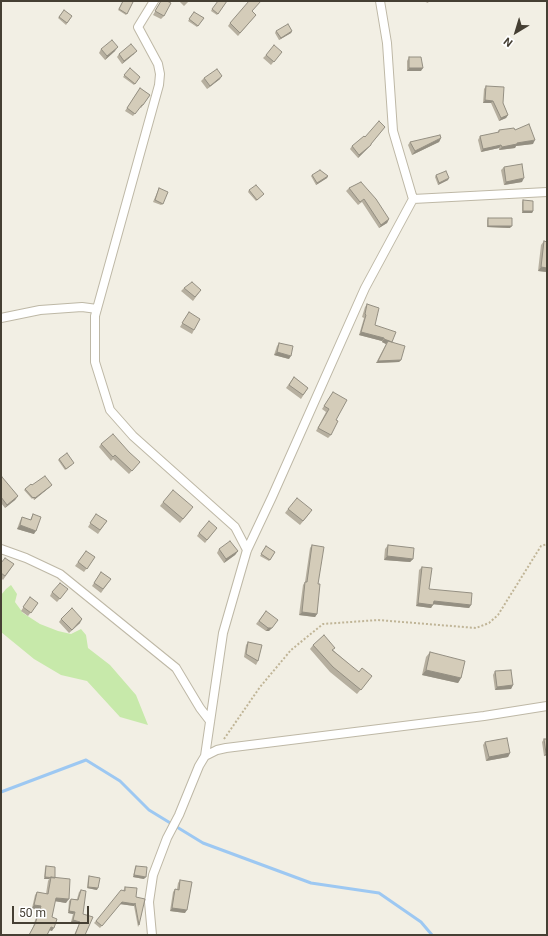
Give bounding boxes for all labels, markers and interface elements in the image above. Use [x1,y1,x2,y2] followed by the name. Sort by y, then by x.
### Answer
[496,12,536,52] north arrow
[501,34,515,49] text: N
[14,898,91,924] scale bar
[19,906,46,920] text: 50 m

